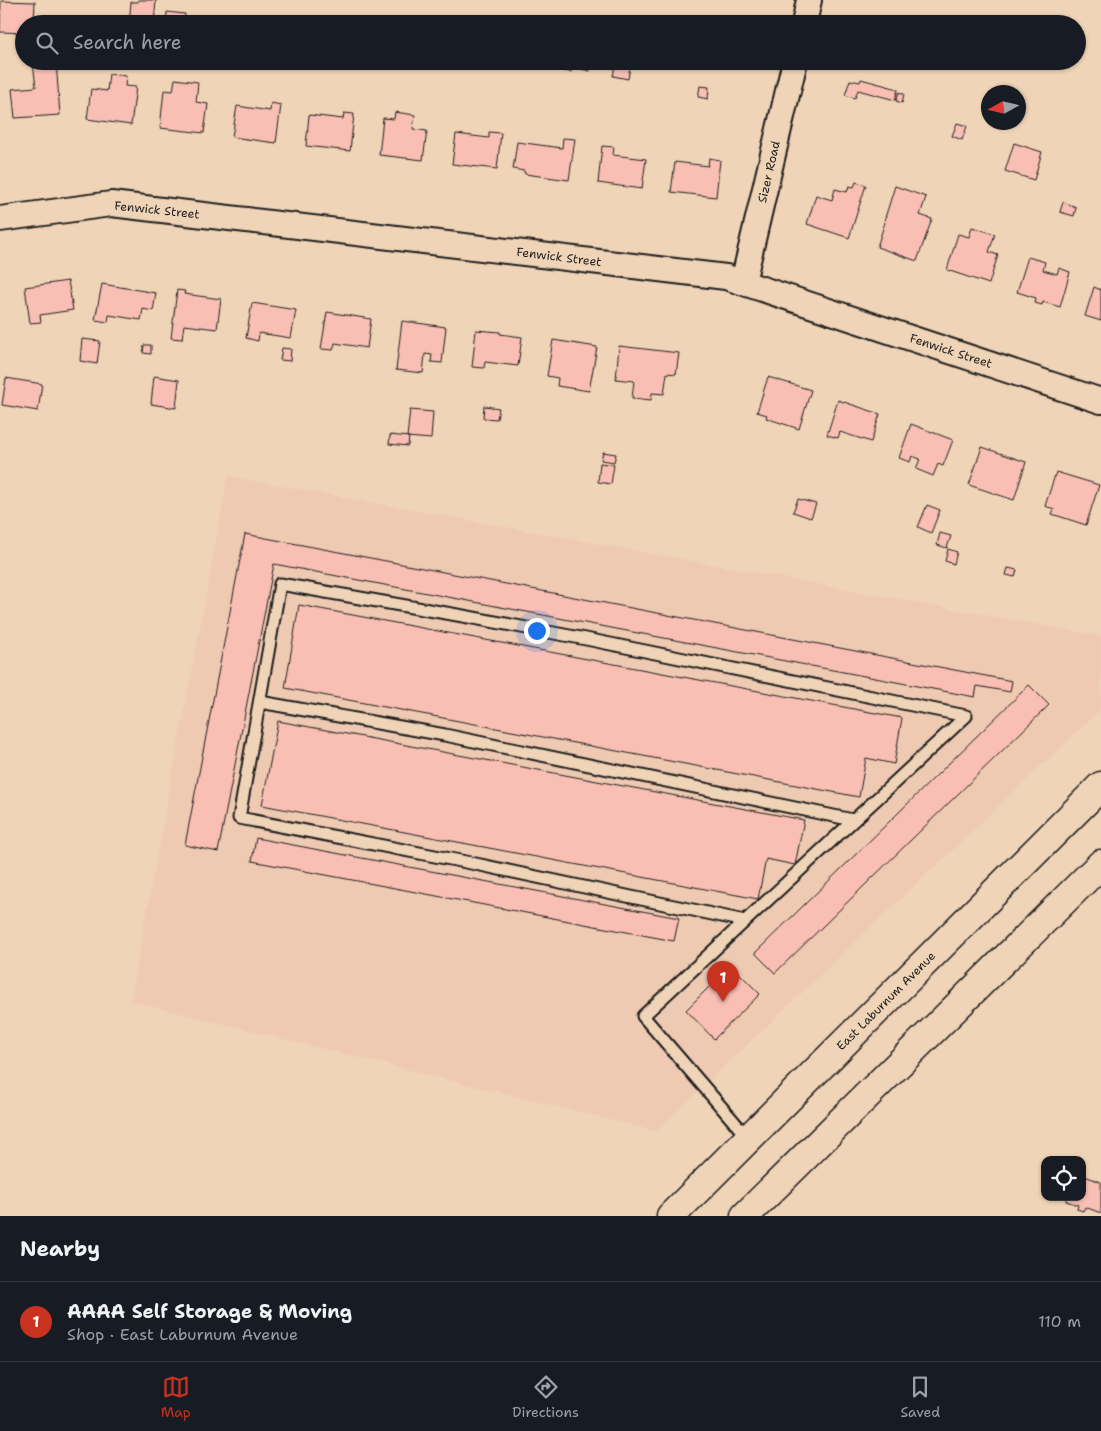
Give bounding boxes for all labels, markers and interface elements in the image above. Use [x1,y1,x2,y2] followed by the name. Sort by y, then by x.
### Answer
[15,15,1086,70] search box
[33,29,61,57] icon: search
[73,30,182,55] text: Search here
[981,85,1026,130] north arrow
[754,139,784,205] street label: Sizer Road
[114,198,200,222] street label: Fenwick Street
[515,244,603,270] street label: Fenwick Street
[908,330,994,372] street label: Fenwick Street
[524,618,550,644] your location
[833,948,939,1054] street label: East Laburnum Avenue
[707,961,739,1002] pin: 1
[1041,1156,1086,1201] map controls
[1041,1156,1086,1201] button: locate
[20,1235,100,1263] text: Nearby
[67,1299,352,1324] text: AAAA Self Storage & Moving
[32,1311,40,1332] text: 1
[1038,1311,1081,1332] text: 110 m
[67,1324,298,1345] text: Shop · East Laburnum Avenue
[161,1373,191,1421] tab: Map
[512,1373,579,1421] tab: Directions
[901,1373,940,1421] tab: Saved

